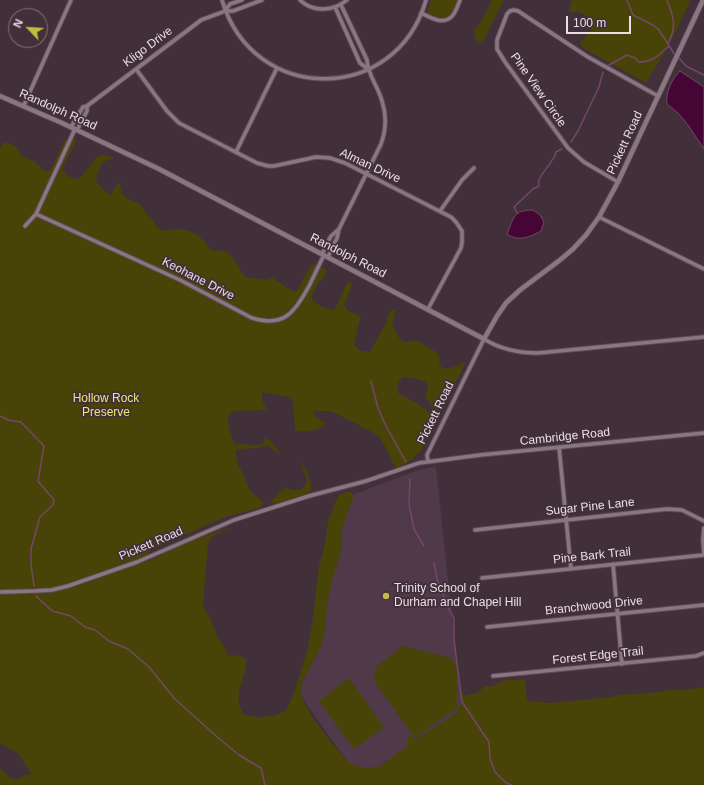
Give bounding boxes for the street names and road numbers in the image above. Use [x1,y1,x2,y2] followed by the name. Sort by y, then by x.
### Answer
[120,24,176,70] street label: Kligo Drive
[507,50,569,130] street label: Pine View Circle
[17,86,99,134] street label: Randolph Road
[604,109,646,177] street label: Pickett Road
[337,146,403,186] street label: Alman Drive
[308,231,388,281] street label: Randolph Road
[159,255,237,303] street label: Keohane Drive
[415,379,457,447] street label: Pickett Road
[519,425,611,449] street label: Cambridge Road
[545,495,635,519] street label: Sugar Pine Lane
[117,524,185,564] street label: Pickett Road
[552,545,632,567] street label: Pine Bark Trail
[544,594,644,618] street label: Branchwood Drive
[552,644,644,668] street label: Forest Edge Trail

